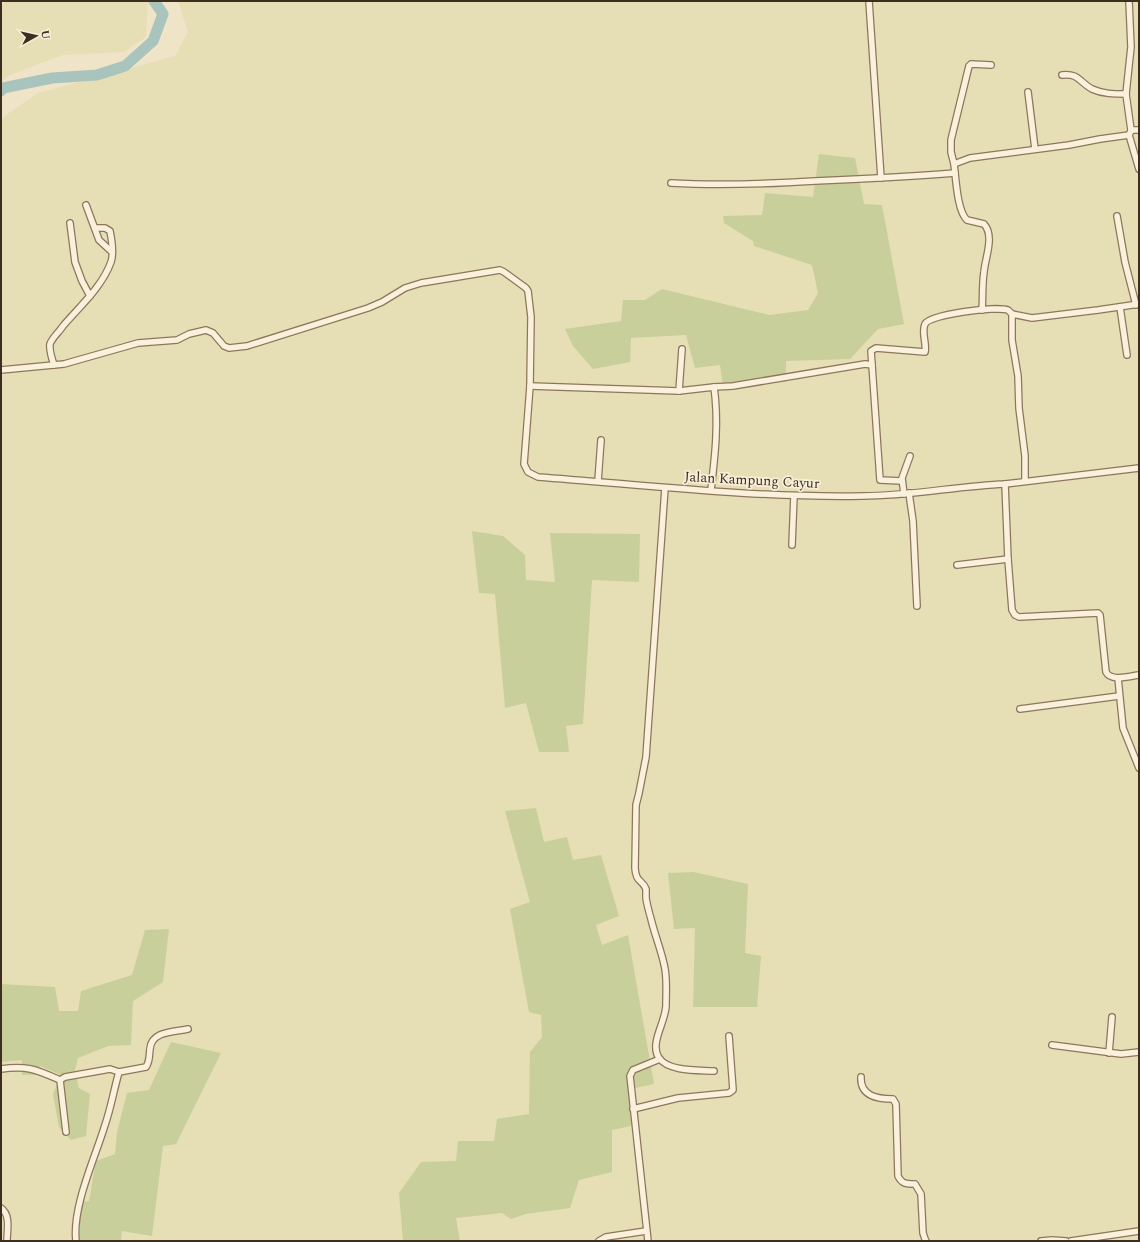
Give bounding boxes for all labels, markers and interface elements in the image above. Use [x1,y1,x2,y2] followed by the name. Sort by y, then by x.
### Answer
[16,16,56,56] north arrow
[36,29,54,40] text: U
[684,466,820,494] street label: Jalan Kampung Cayur

